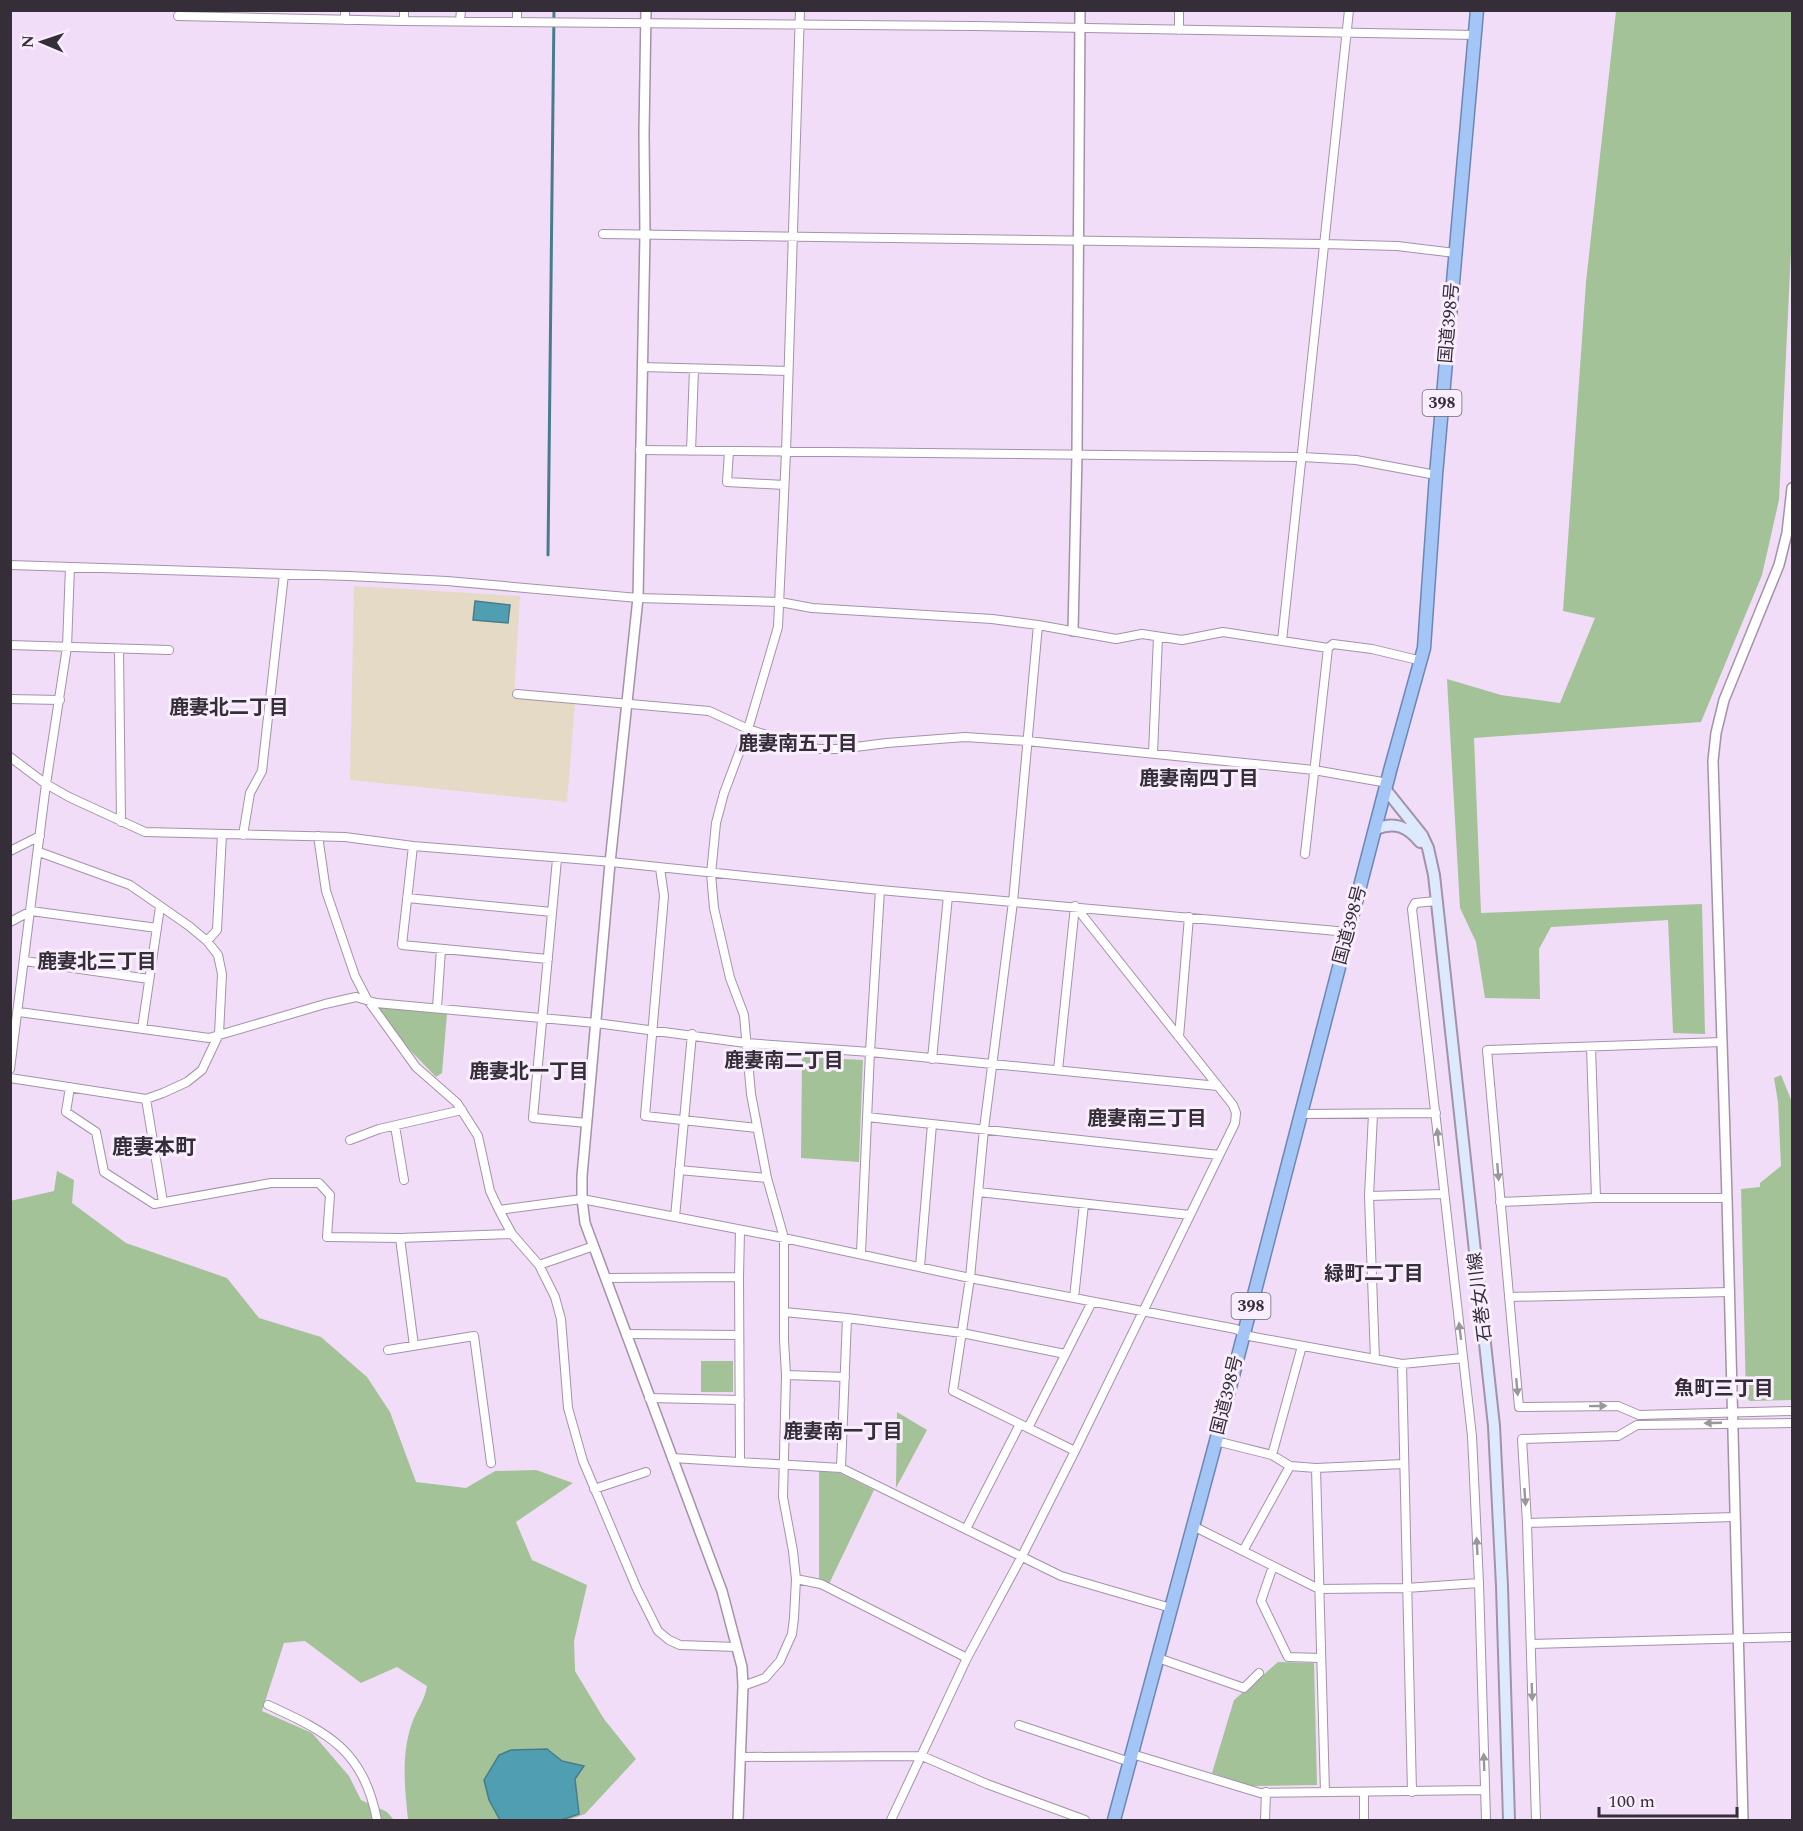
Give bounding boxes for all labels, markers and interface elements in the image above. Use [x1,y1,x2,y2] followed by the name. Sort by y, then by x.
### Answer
[12,12,72,72] north arrow
[16,35,40,48] text: N
[1432,281,1466,365] street label: 国道398号
[1422,390,1462,416] road number: 398
[169,693,289,723] district label: 鹿妻北二丁目
[738,729,858,759] district label: 鹿妻南五丁目
[1139,764,1259,794] district label: 鹿妻南四丁目
[1326,882,1374,968] street label: 国道398号
[37,947,157,977] district label: 鹿妻北三丁目
[724,1046,844,1076] district label: 鹿妻南二丁目
[469,1057,589,1087] district label: 鹿妻北一丁目
[1087,1104,1207,1134] district label: 鹿妻南三丁目
[1433,1128,1443,1147] one-way arrow
[112,1132,196,1164] district label: 鹿妻本町
[1493,1162,1503,1181] one-way arrow
[1461,1251,1499,1343] street label: 石巻女川線
[1324,1259,1424,1289] district label: 緑町二丁目
[1232,1293,1270,1319] road number: 398
[1456,1321,1465,1340] one-way arrow
[1204,1352,1250,1438] street label: 国道398号
[1674,1374,1774,1404] district label: 魚町三丁目
[1512,1377,1522,1396] one-way arrow
[1589,1401,1608,1411] one-way arrow
[783,1417,903,1447] district label: 鹿妻南一丁目
[1704,1418,1723,1428] one-way arrow
[1521,1487,1530,1506] one-way arrow
[1473,1537,1482,1556] one-way arrow
[1527,1682,1537,1701] one-way arrow
[1480,1753,1489,1772] one-way arrow
[1599,1780,1737,1818] scale bar
[1608,1788,1655,1815] text: 100 m

